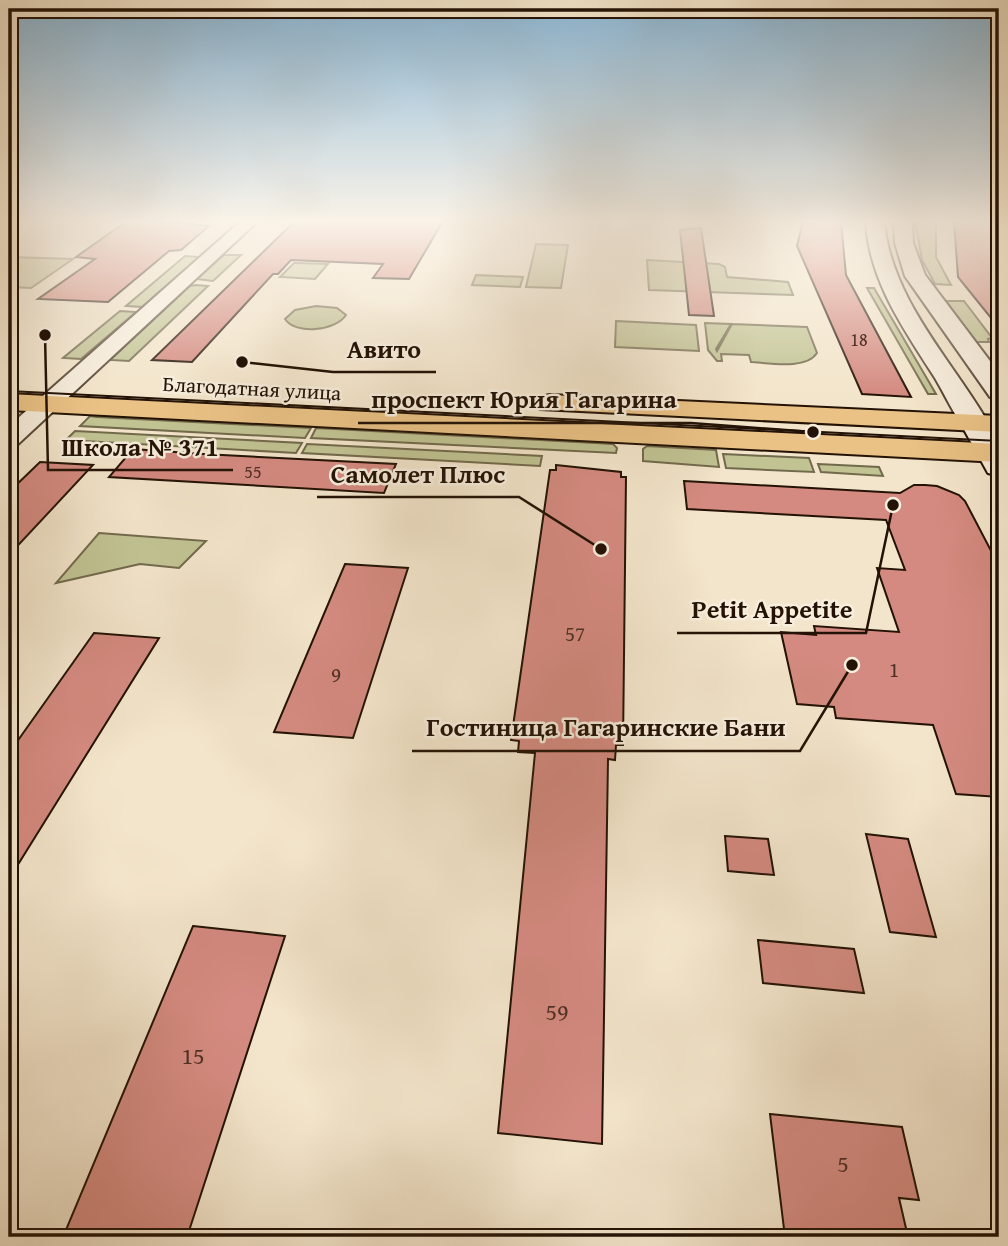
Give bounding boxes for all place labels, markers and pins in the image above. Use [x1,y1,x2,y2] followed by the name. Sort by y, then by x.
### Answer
[333,325,436,372] callout: Авито
[358,376,691,423] callout: проспект Юрия Гагарина
[48,423,233,470] callout: Школа № 371
[317,450,519,497] callout: Самолет Плюс
[677,586,866,633] callout: Petit Appetite
[412,704,800,751] callout: Гостиница Гагаринские Бани

